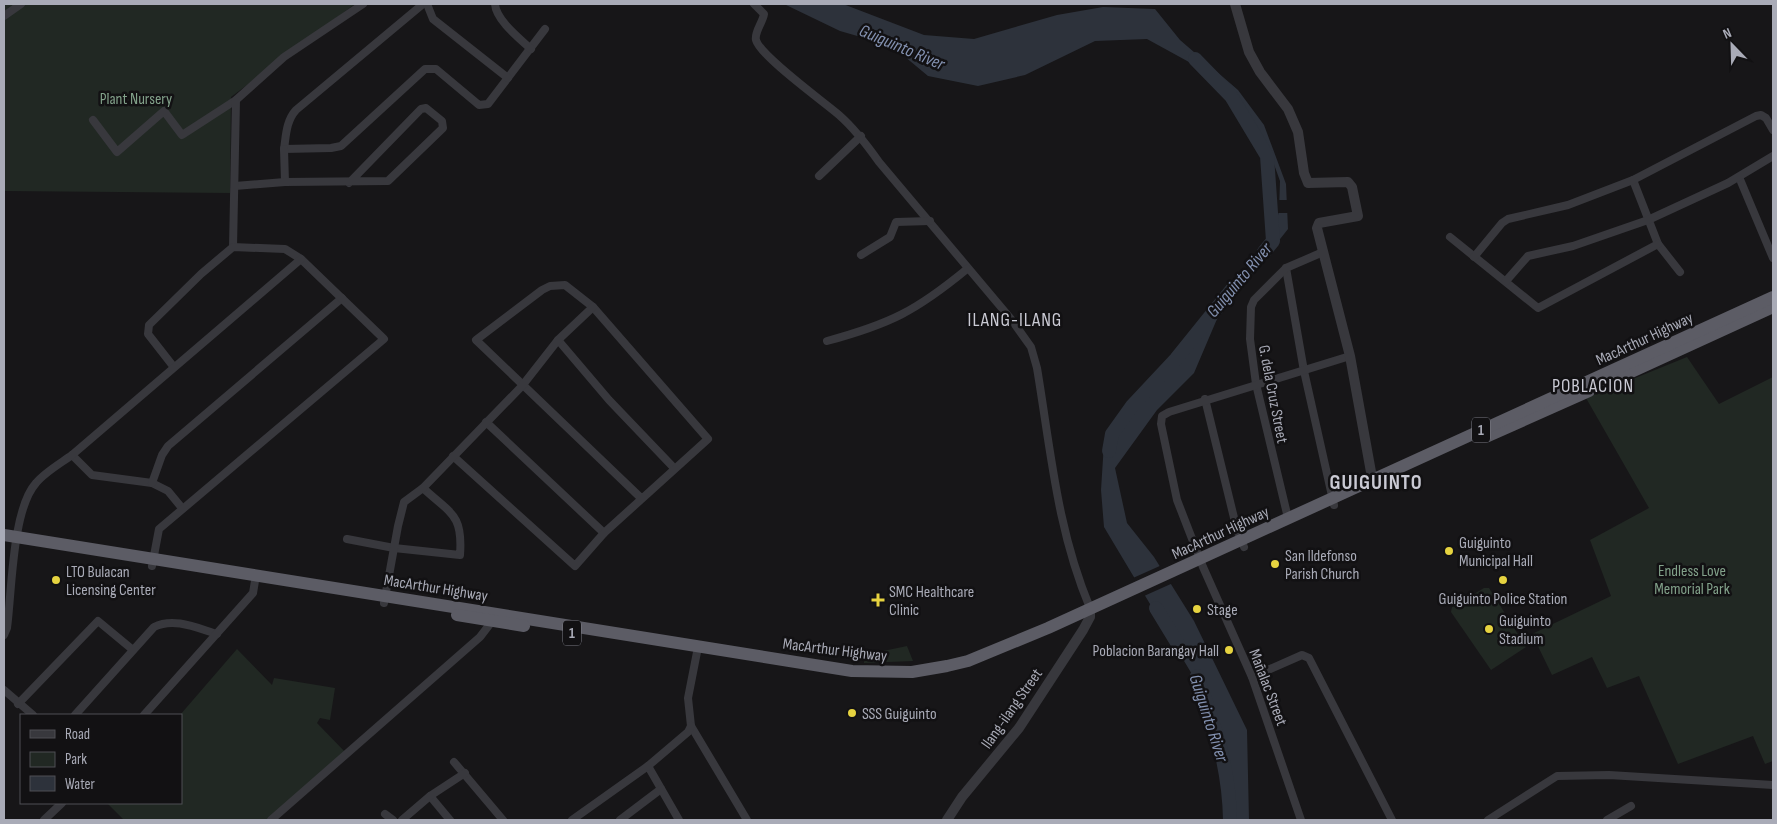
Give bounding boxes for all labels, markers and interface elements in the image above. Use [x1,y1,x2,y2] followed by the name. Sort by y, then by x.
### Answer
[856,20,948,75] water label: Guiguinto River
[1707,20,1757,70] north arrow
[1720,24,1734,43] text: N
[100,90,172,109] park label: Plant Nursery
[1202,238,1277,322] water label: Guiguinto River
[968,309,1062,332] district label: ILANG-ILANG
[1593,309,1696,370] street label: MacArthur Highway
[1254,344,1291,445] street label: G. dela Cruz Street
[1552,375,1634,398] district label: POBLACION
[1472,418,1490,442] road number: 1
[1329,470,1423,495] district label: GUIGUINTO
[1169,503,1272,564] street label: MacArthur Highway
[1459,534,1533,571] place label: Guiguinto Municipal Hall
[1443,545,1455,557] marker: Guiguinto Municipal Hall
[1285,547,1359,584] place label: San Ildefonso Parish Church
[1269,558,1281,570] marker: San Ildefonso Parish Church
[1654,562,1730,599] park label: Endless Love Memorial Park
[66,563,156,600] place label: LTO Bulacan Licensing Center
[382,571,489,606] street label: MacArthur Highway
[50,574,62,586] marker: LTO Bulacan Licensing Center
[1497,574,1509,586] marker: Guiguinto Police Station
[889,583,974,620] place label: SMC Healthcare Clinic
[1439,590,1567,609] place label: Guiguinto Police Station
[871,593,885,607] marker: SMC Healthcare Clinic
[1207,601,1238,620] place label: Stage
[1191,603,1203,615] marker: Stage
[1499,612,1551,649] place label: Guiguinto Stadium
[563,620,581,646] road number: 1
[1483,623,1495,635] marker: Guiguinto Stadium
[782,635,888,666] street label: MacArthur Highway
[1093,642,1219,661] place label: Poblacion Barangay Hall
[1223,644,1235,656] marker: Poblacion Barangay Hall
[1244,647,1291,729] street label: Mañalac Street
[978,665,1047,753] street label: Ilang-ilang Street
[1185,672,1233,765] water label: Guiguinto River
[862,705,937,724] place label: SSS Guiguinto
[846,707,858,719] marker: SSS Guiguinto
[20,714,182,804] legend
[65,725,90,744] text: Road
[65,750,87,769] text: Park
[65,775,96,794] text: Water

